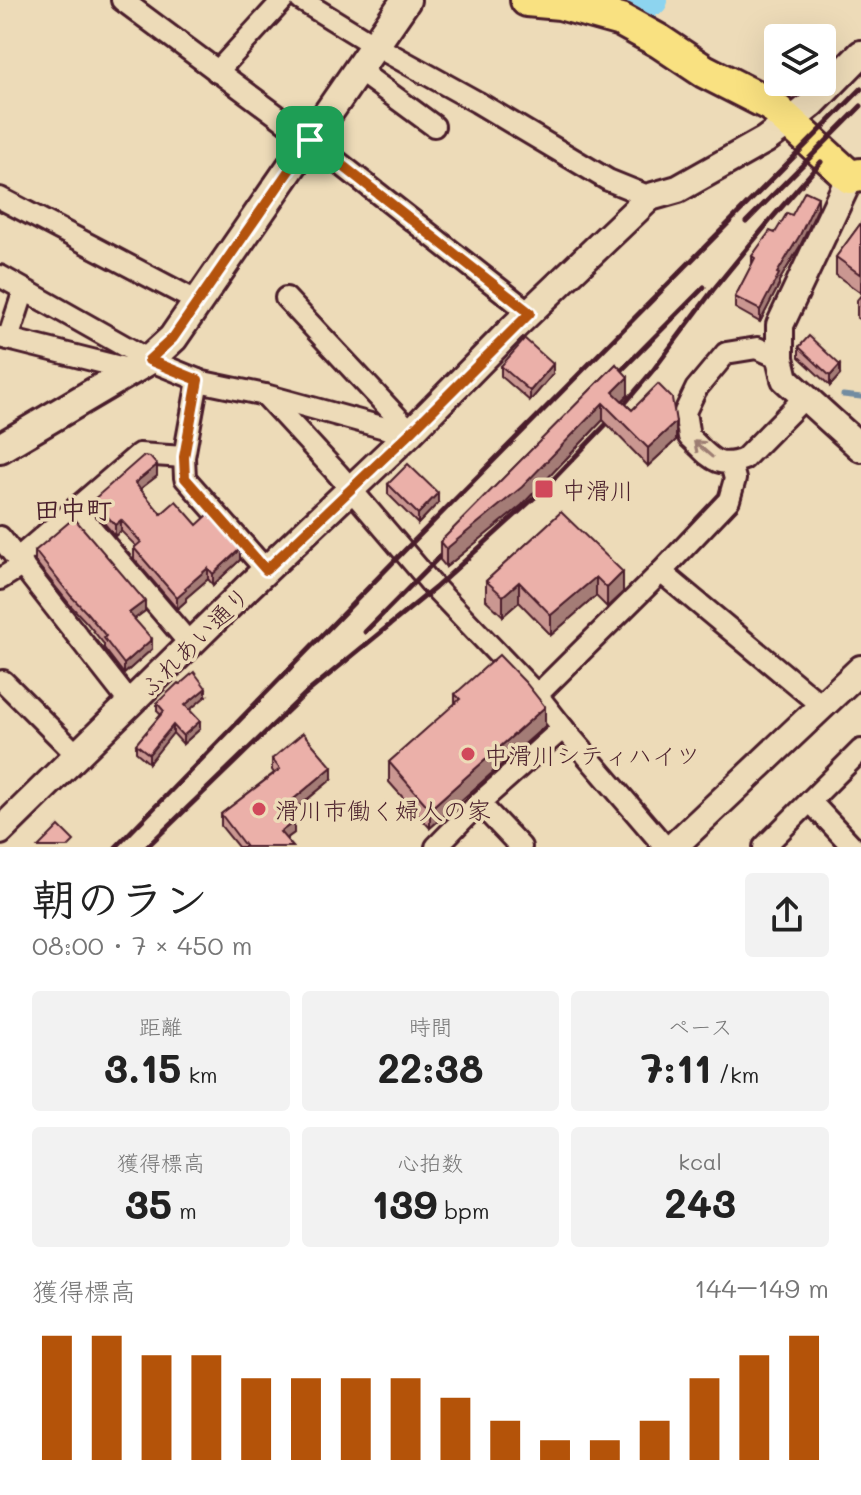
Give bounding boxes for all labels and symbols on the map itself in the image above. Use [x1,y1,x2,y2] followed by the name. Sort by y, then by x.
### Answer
[276,106,344,174] pin
[693,440,714,458] one-way arrow
[562,474,634,505] place label: 中滑川
[533,478,555,500] marker: 中滑川
[34,492,112,526] district label: 田中町
[132,579,256,703] street label: ふれあい通り
[484,739,700,770] place label: 中滑川シティハイツ
[459,745,477,763] marker: 中滑川シティハイツ
[275,794,491,825] place label: 滑川市働く婦人の家
[250,800,268,818] marker: 滑川市働く婦人の家

